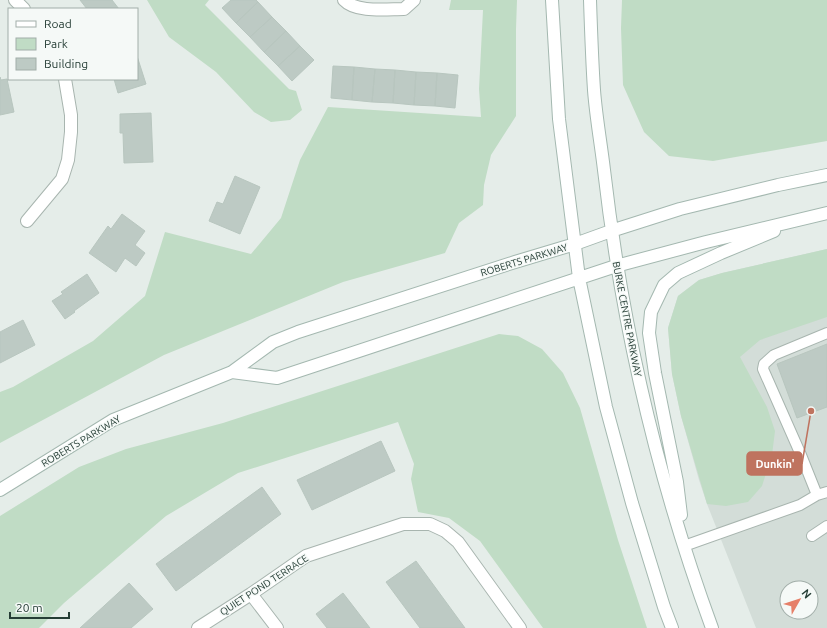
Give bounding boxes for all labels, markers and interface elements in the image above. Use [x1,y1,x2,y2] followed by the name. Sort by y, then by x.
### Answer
[8,8,138,80] legend
[44,17,72,30] text: Road
[44,37,68,50] text: Park
[44,57,88,70] text: Building
[479,241,569,278] street label: ROBERTS PARKWAY
[610,260,644,378] street label: BURKE CENTRE PARKWAY
[39,413,123,469] street label: ROBERTS PARKWAY
[747,452,802,475] callout: Dunkin'
[755,458,795,470] text: Dunkin'
[218,552,310,618] street label: QUIET POND TERRACE
[779,580,819,620] north arrow
[800,587,814,601] text: N
[10,594,69,620] scale bar
[16,601,43,614] text: 20 m

